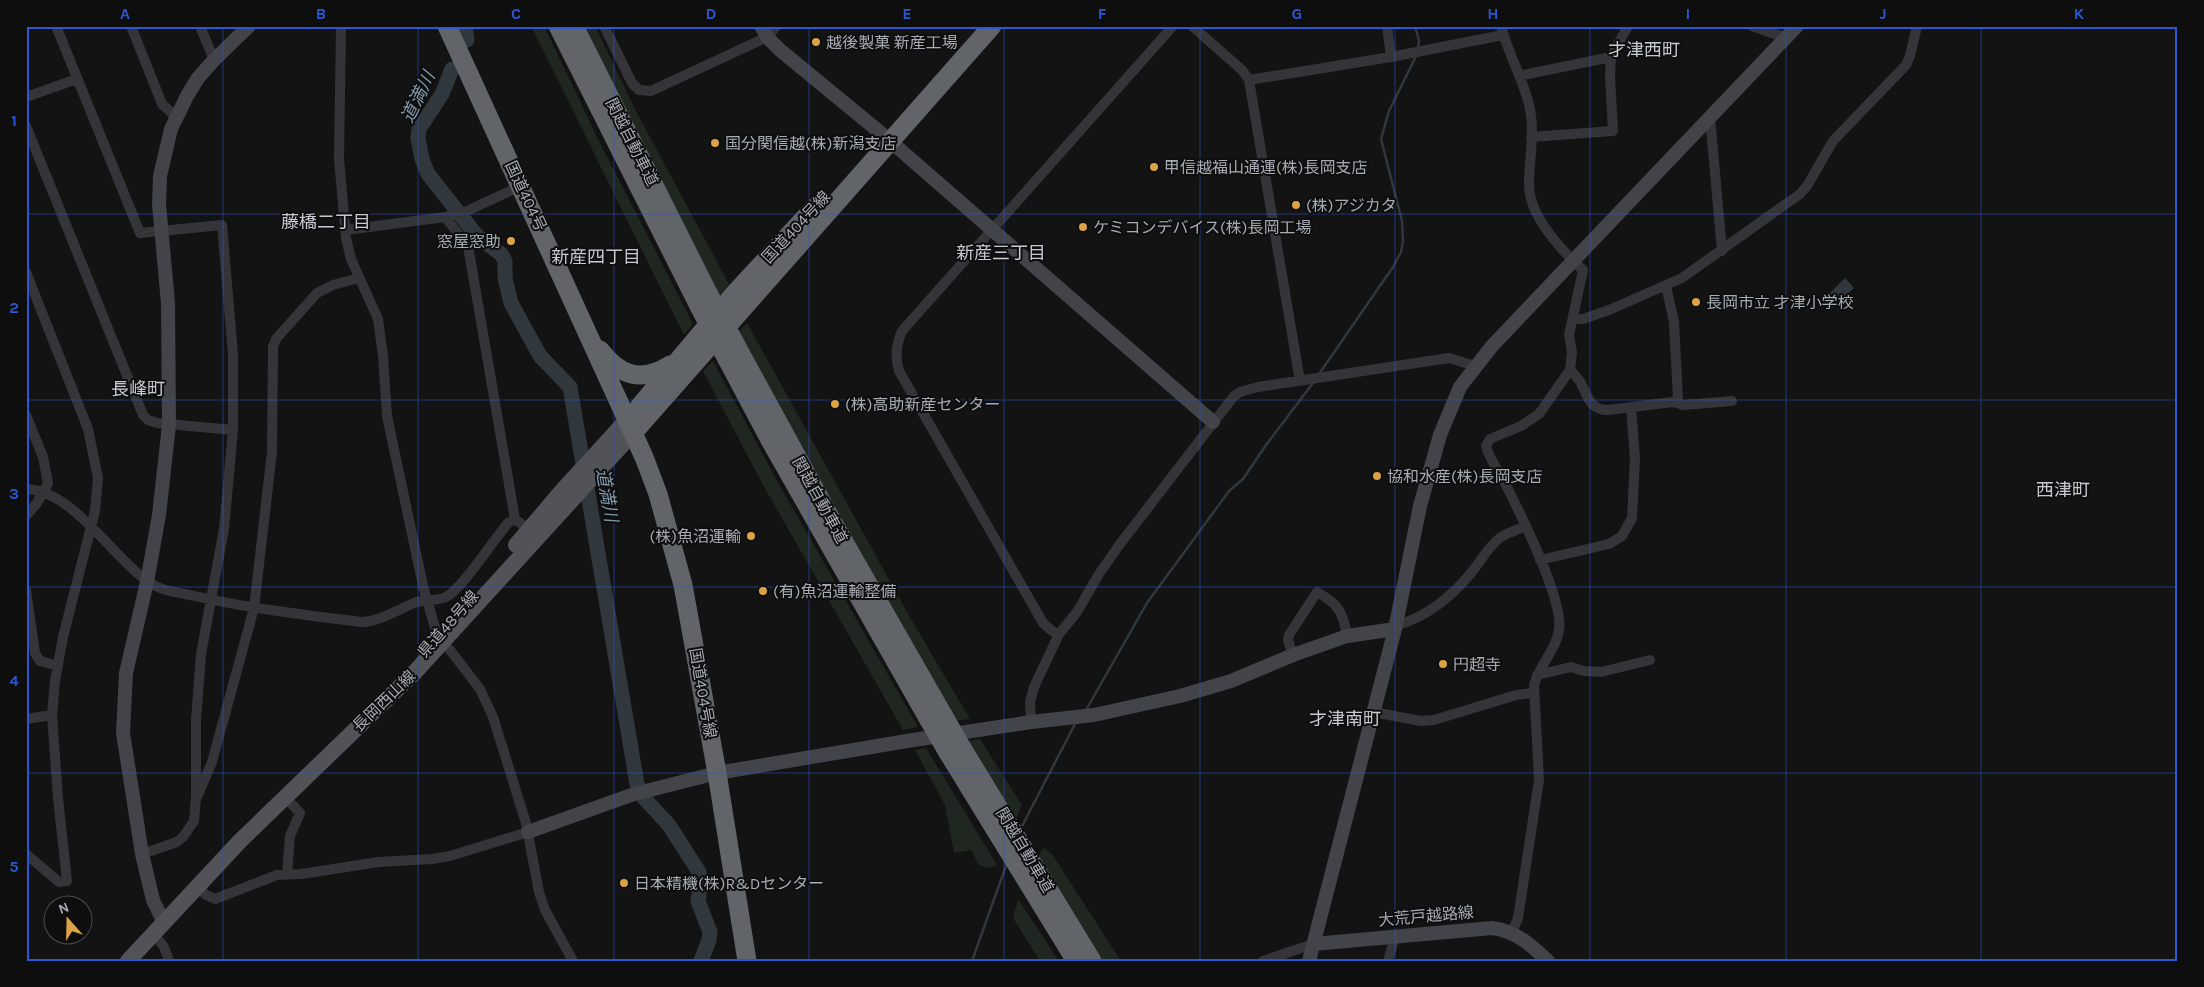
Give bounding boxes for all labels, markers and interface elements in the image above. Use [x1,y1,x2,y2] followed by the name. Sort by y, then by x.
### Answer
[120,4,130,23] text: A
[316,4,326,23] text: B
[511,4,521,23] text: C
[706,4,717,23] text: D
[902,4,912,23] text: E
[1098,4,1107,23] text: F
[1292,4,1302,23] text: G
[1487,4,1499,23] text: H
[1686,4,1690,23] text: I
[1879,4,1887,23] text: J
[2074,4,2085,23] text: K
[826,33,958,52] place label: 越後製菓 新産工場
[810,36,822,48] marker: 越後製菓 新産工場
[1608,39,1680,61] district label: 才津西町
[396,66,441,126] water label: 道満川
[602,95,662,189] street label: 関越自動車道
[11,111,17,130] text: 1
[725,134,896,153] place label: 国分関信越(株)新潟支店
[709,137,721,149] marker: 国分関信越(株)新潟支店
[501,158,551,234] street label: 国道404号
[1164,158,1367,177] place label: 甲信越福山通運(株)長岡支店
[1148,161,1160,173] marker: 甲信越福山通運(株)長岡支店
[758,187,834,267] street label: 国道404号線
[1306,196,1397,215] place label: (株)アジカタ
[1290,199,1302,211] marker: (株)アジカタ
[281,211,371,233] district label: 藤橋二丁目
[1093,218,1311,237] place label: ケミコンデバイス(株)長岡工場
[1077,221,1089,233] marker: ケミコンデバイス(株)長岡工場
[437,232,501,251] place label: 窓屋窓助
[505,235,517,247] marker: 窓屋窓助
[956,242,1046,264] district label: 新産三丁目
[551,246,641,268] district label: 新産四丁目
[1706,293,1854,312] place label: 長岡市立 才津小学校
[1690,296,1702,308] marker: 長岡市立 才津小学校
[9,298,19,317] text: 2
[111,378,165,400] district label: 長峰町
[845,395,1000,414] place label: (株)高助新産センター
[829,398,841,410] marker: (株)高助新産センター
[788,453,852,547] street label: 関越自動車道
[591,467,623,525] water label: 道満川
[1387,467,1542,486] place label: 協和水産(株)長岡支店
[1371,470,1383,482] marker: 協和水産(株)長岡支店
[2036,479,2090,501] district label: 西津町
[9,484,19,503] text: 3
[650,527,741,546] place label: (株)魚沼運輸
[745,530,757,542] marker: (株)魚沼運輸
[773,582,896,601] place label: (有)魚沼運輸整備
[757,585,769,597] marker: (有)魚沼運輸整備
[414,587,482,661] street label: 県道48号線
[686,646,720,740] street label: 国道404号線
[1453,655,1501,674] place label: 円超寺
[1437,658,1449,670] marker: 円超寺
[349,666,419,736] street label: 長岡西山線
[9,671,19,690] text: 4
[1309,708,1381,730] district label: 才津南町
[992,804,1058,896] street label: 関越自動車道
[9,857,19,876] text: 5
[634,874,824,893] place label: 日本精機(株)R&Dセンター
[618,877,630,889] marker: 日本精機(株)R&Dセンター
[42,894,92,944] north arrow
[56,899,71,918] text: N
[1377,902,1475,930] street label: 大荒戸越路線

